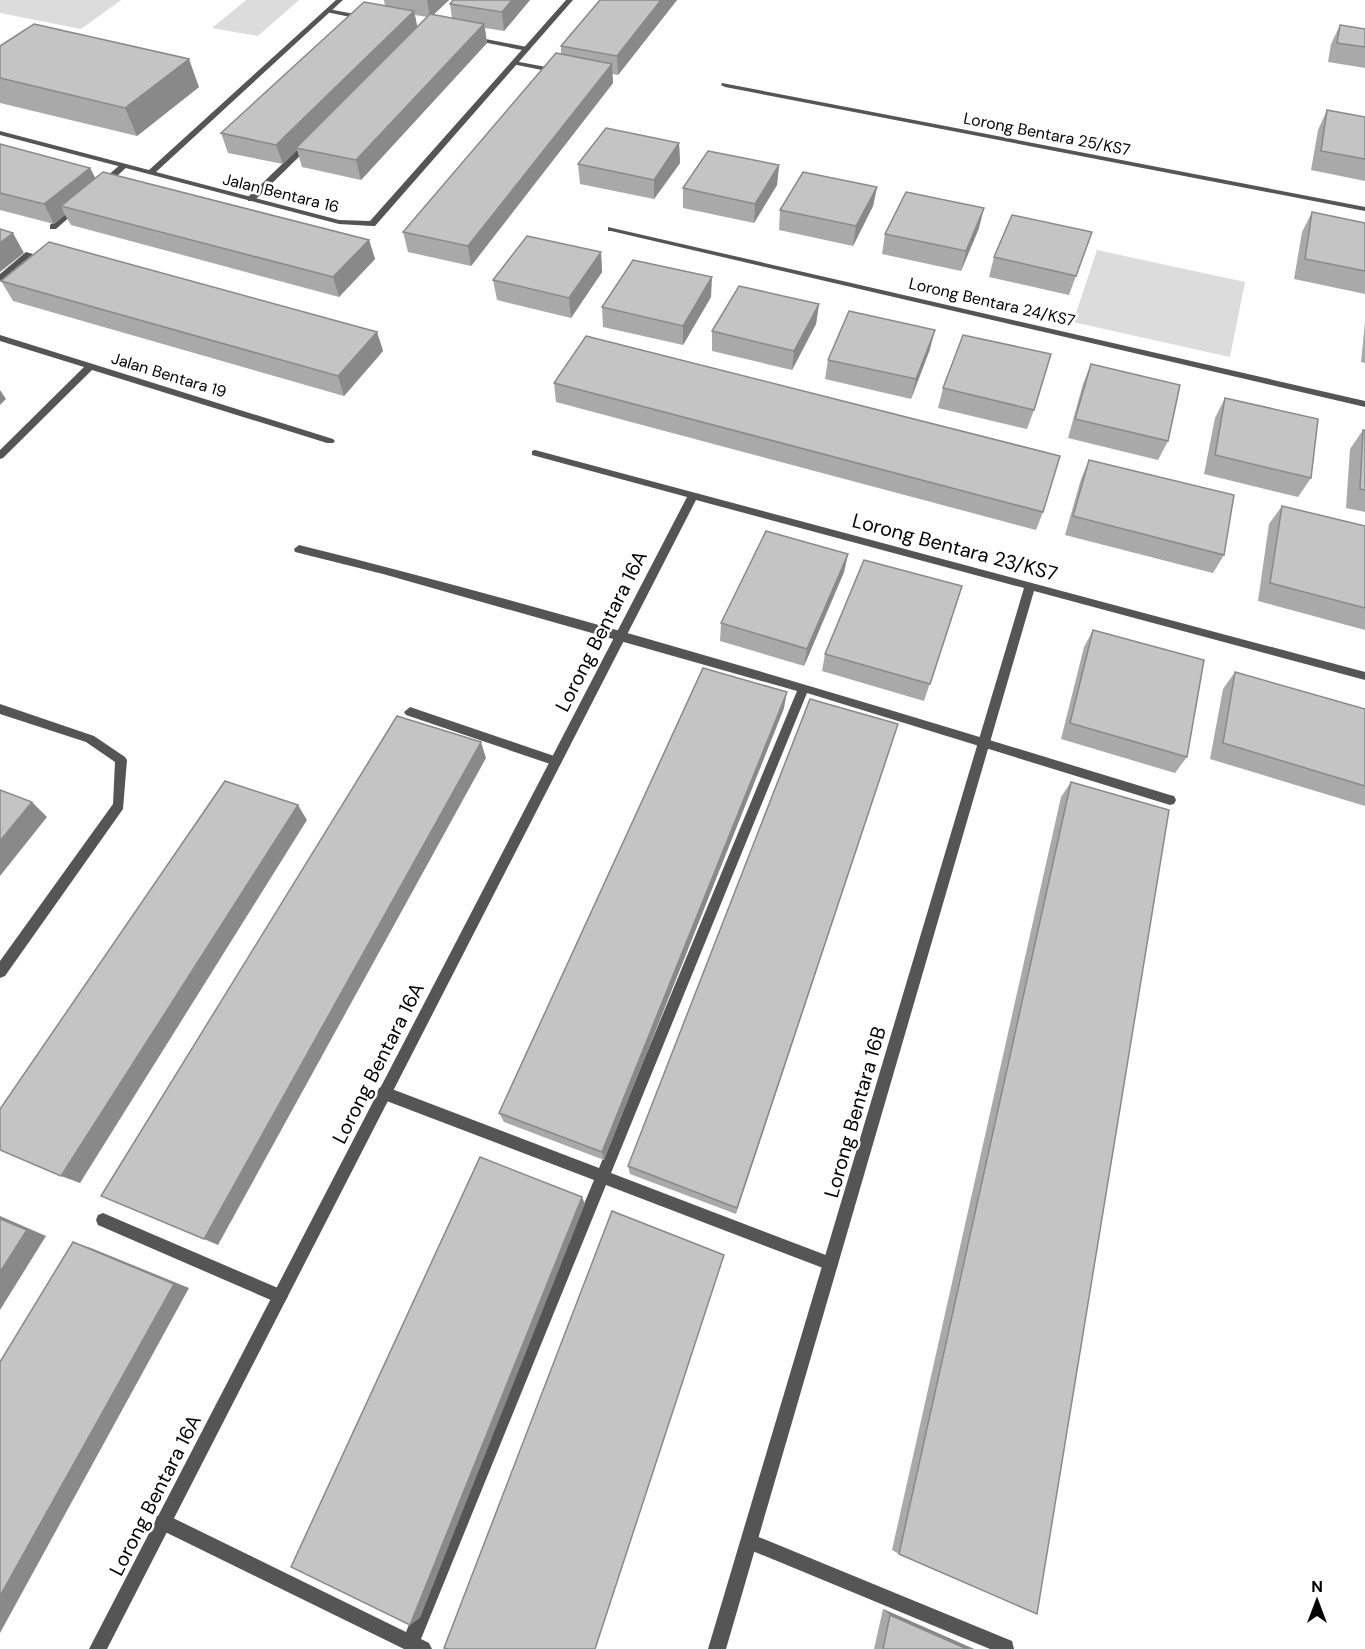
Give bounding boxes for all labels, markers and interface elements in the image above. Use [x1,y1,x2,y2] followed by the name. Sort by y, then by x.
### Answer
[962,108,1132,160] street label: Lorong Bentara 25/KS7
[221,168,341,218] street label: Jalan Bentara 16
[907,273,1077,331] street label: Lorong Bentara 24/KS7
[109,348,229,402] street label: Jalan Bentara 19
[850,507,1060,587] street label: Lorong Bentara 23/KS7
[549,546,653,716] street label: Lorong Bentara 16A
[326,978,430,1148] street label: Lorong Bentara 16A
[818,1023,892,1201] street label: Lorong Bentara 16B
[103,1410,207,1580] street label: Lorong Bentara 16A
[1287,1571,1347,1631] north arrow
[1311,1576,1323,1597] text: N

